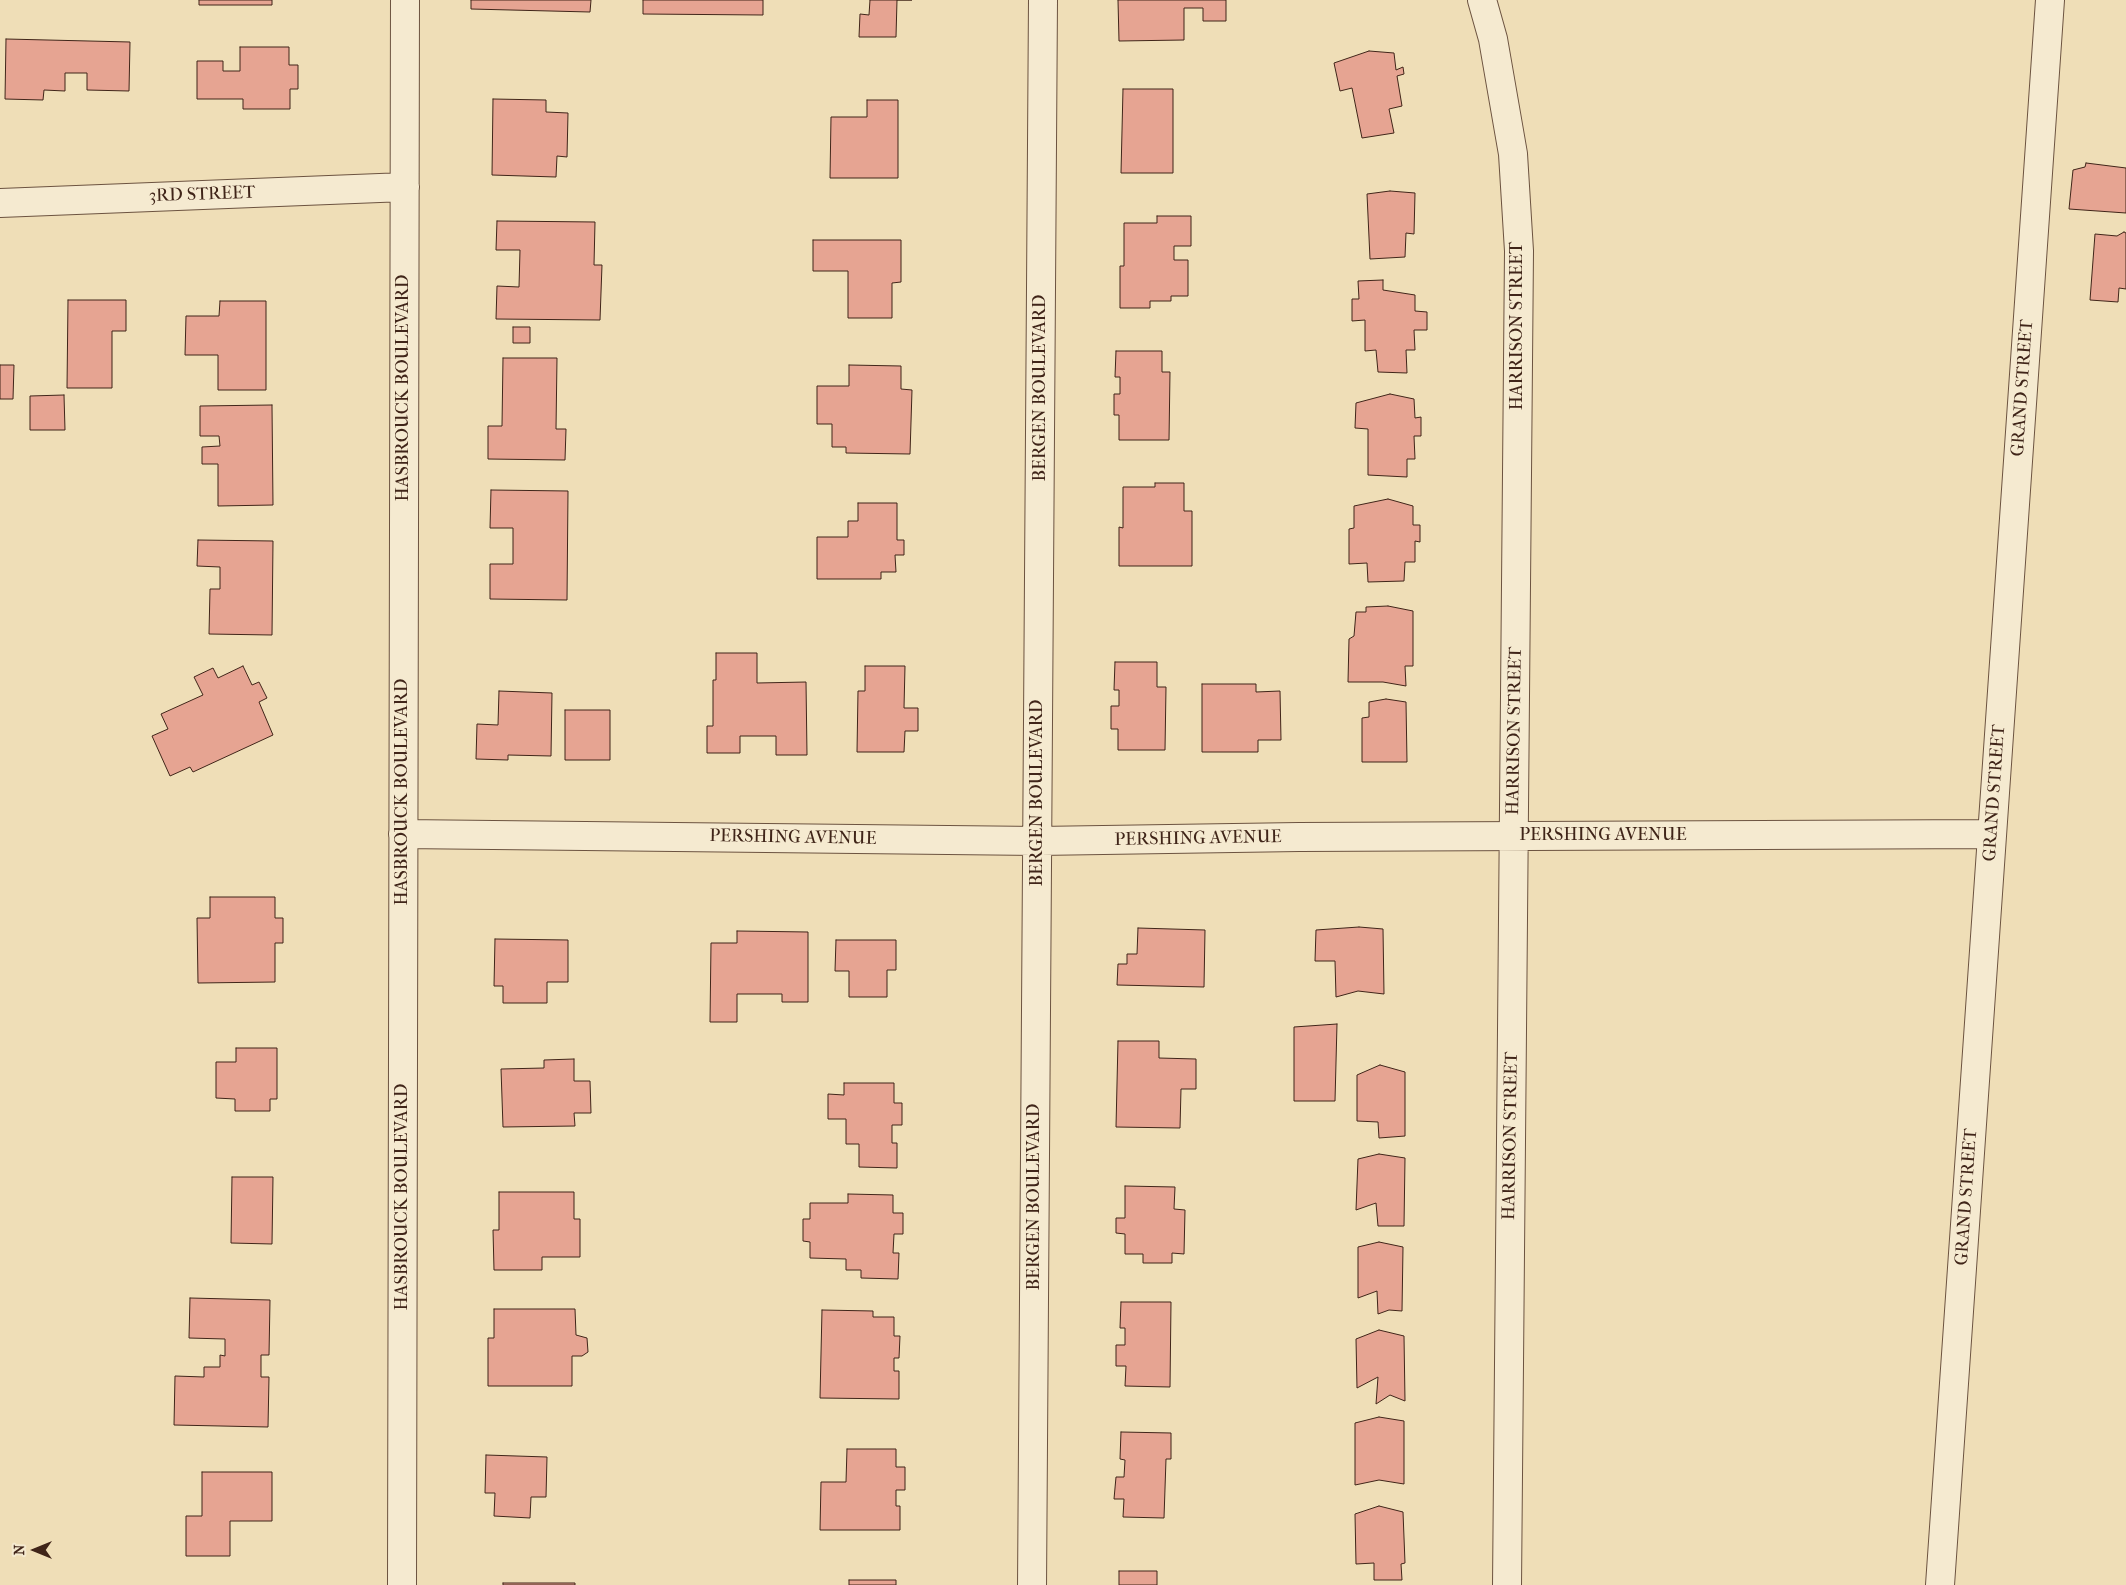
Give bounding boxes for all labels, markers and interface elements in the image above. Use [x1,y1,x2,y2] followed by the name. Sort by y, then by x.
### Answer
[148,182,256,208] street label: 3RD STREET
[1507,242,1529,410] street label: HARRISON STREET
[393,274,415,502] street label: HASBROUCK BOULEVARD
[1030,294,1052,482] street label: BERGEN BOULEVARD
[2007,319,2039,457] street label: GRAND STREET
[1503,647,1527,815] street label: HARRISON STREET
[392,678,414,906] street label: HASBROUCK BOULEVARD
[1027,699,1049,887] street label: BERGEN BOULEVARD
[1979,724,2011,862] street label: GRAND STREET
[1519,825,1687,847] street label: PERSHING AVENUE
[709,826,877,850] street label: PERSHING AVENUE
[1114,827,1282,851] street label: PERSHING AVENUE
[1499,1052,1523,1220] street label: HARRISON STREET
[392,1083,414,1311] street label: HASBROUCK BOULEVARD
[1024,1103,1046,1291] street label: BERGEN BOULEVARD
[1951,1128,1983,1266] street label: GRAND STREET
[10,1525,60,1575] north arrow
[11,1545,28,1555] text: N

